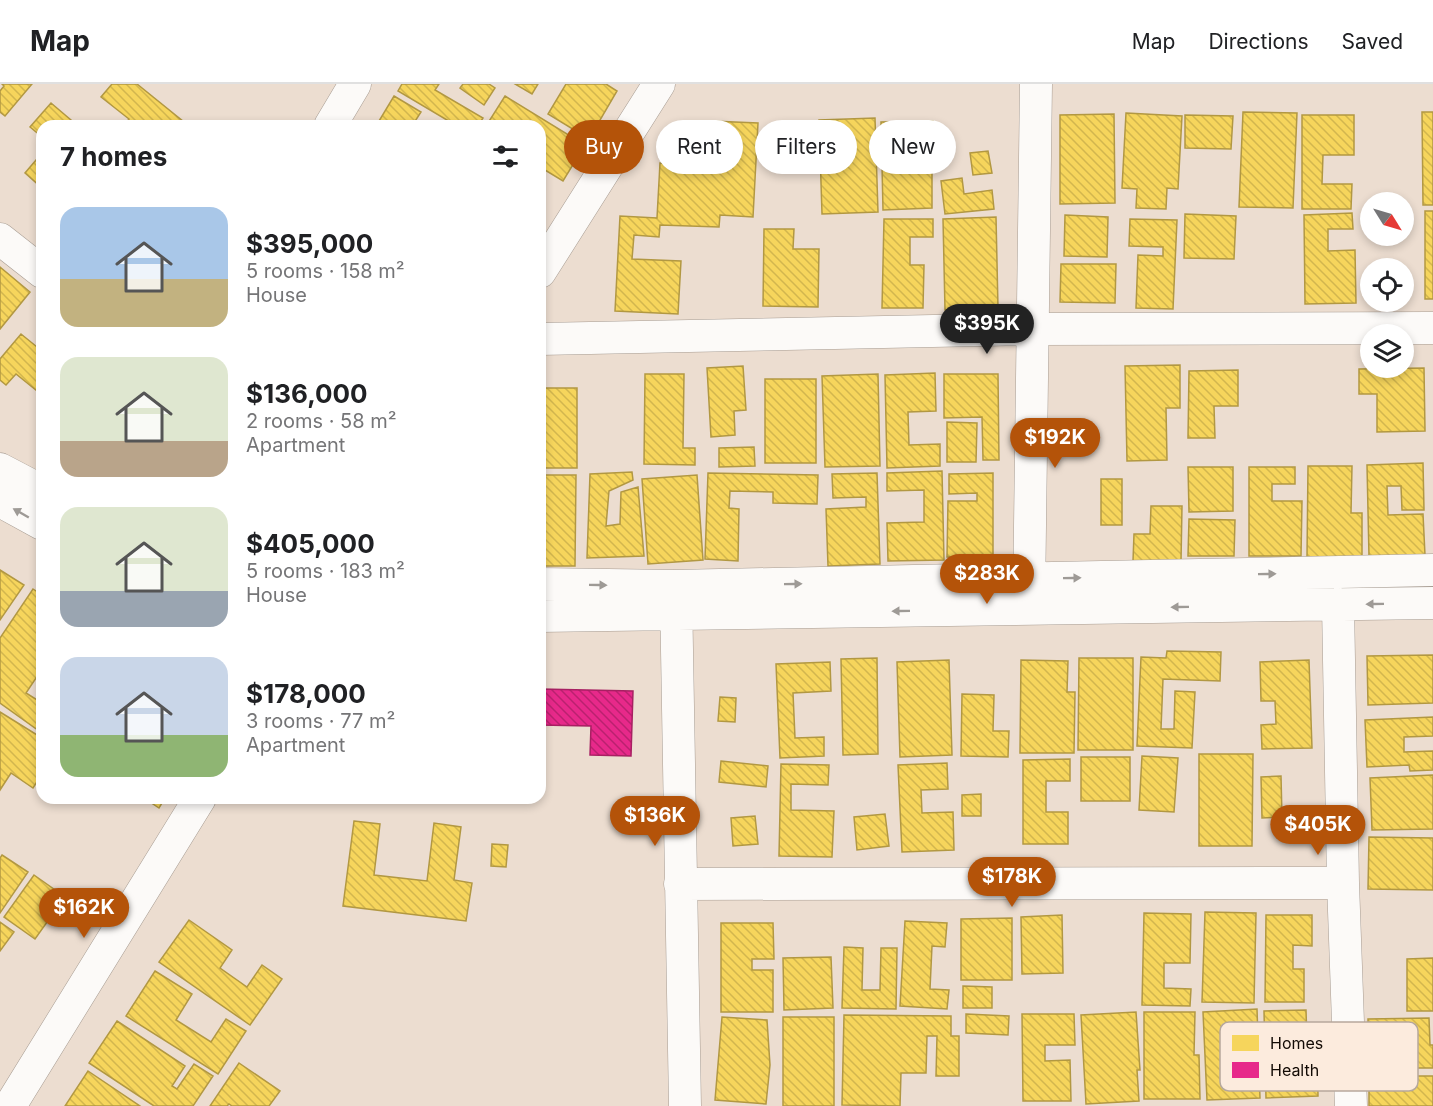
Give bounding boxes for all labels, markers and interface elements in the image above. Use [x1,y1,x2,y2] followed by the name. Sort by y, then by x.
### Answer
[30,24,90,58] text: Map
[1132,29,1175,54] text: Map
[1208,29,1309,54] text: Directions
[1342,29,1403,54] text: Saved
[564,120,644,174] chip: Buy
[656,120,743,174] chip: Rent
[755,120,857,174] chip: Filters
[869,120,956,174] chip: New
[489,140,522,173] icon: filters
[60,141,167,172] text: 7 homes
[1360,192,1414,246] north arrow
[1360,192,1414,378] map controls
[246,228,373,259] text: $395,000
[108,231,180,303] icon: home
[1360,258,1414,312] button: locate
[246,259,405,283] text: 5 rooms · 158 m²
[246,283,307,307] text: House
[945,304,1029,355] pin: $395K
[954,311,1020,335] text: $395K
[1360,324,1414,378] button: layers
[246,378,368,409] text: $136,000
[108,381,180,453] icon: home
[246,409,397,433] text: 2 rooms · 58 m²
[1013,418,1097,469] pin: $192K
[1024,425,1086,449] text: $192K
[246,433,345,457] text: Apartment
[13,508,29,519] one-way arrow
[246,528,375,559] text: $405,000
[108,531,180,603] icon: home
[945,554,1029,605] pin: $283K
[246,559,405,583] text: 5 rooms · 183 m²
[954,561,1020,585] text: $283K
[1258,569,1277,579] one-way arrow
[1063,574,1082,583] one-way arrow
[784,579,803,589] one-way arrow
[589,580,608,589] one-way arrow
[246,583,307,607] text: House
[1365,599,1384,608] one-way arrow
[1170,602,1189,611] one-way arrow
[891,606,910,616] one-way arrow
[246,678,366,709] text: $178,000
[108,681,180,753] icon: home
[246,709,395,733] text: 3 rooms · 77 m²
[246,733,345,757] text: Apartment
[613,796,697,847] pin: $136K
[624,803,686,827] text: $136K
[1276,805,1360,856] pin: $405K
[1284,812,1352,836] text: $405K
[970,857,1054,908] pin: $178K
[982,864,1042,888] text: $178K
[42,888,126,939] pin: $162K
[53,895,115,919] text: $162K
[1220,1022,1418,1091] legend
[1270,1033,1323,1053] text: Homes
[1270,1060,1319,1080] text: Health

